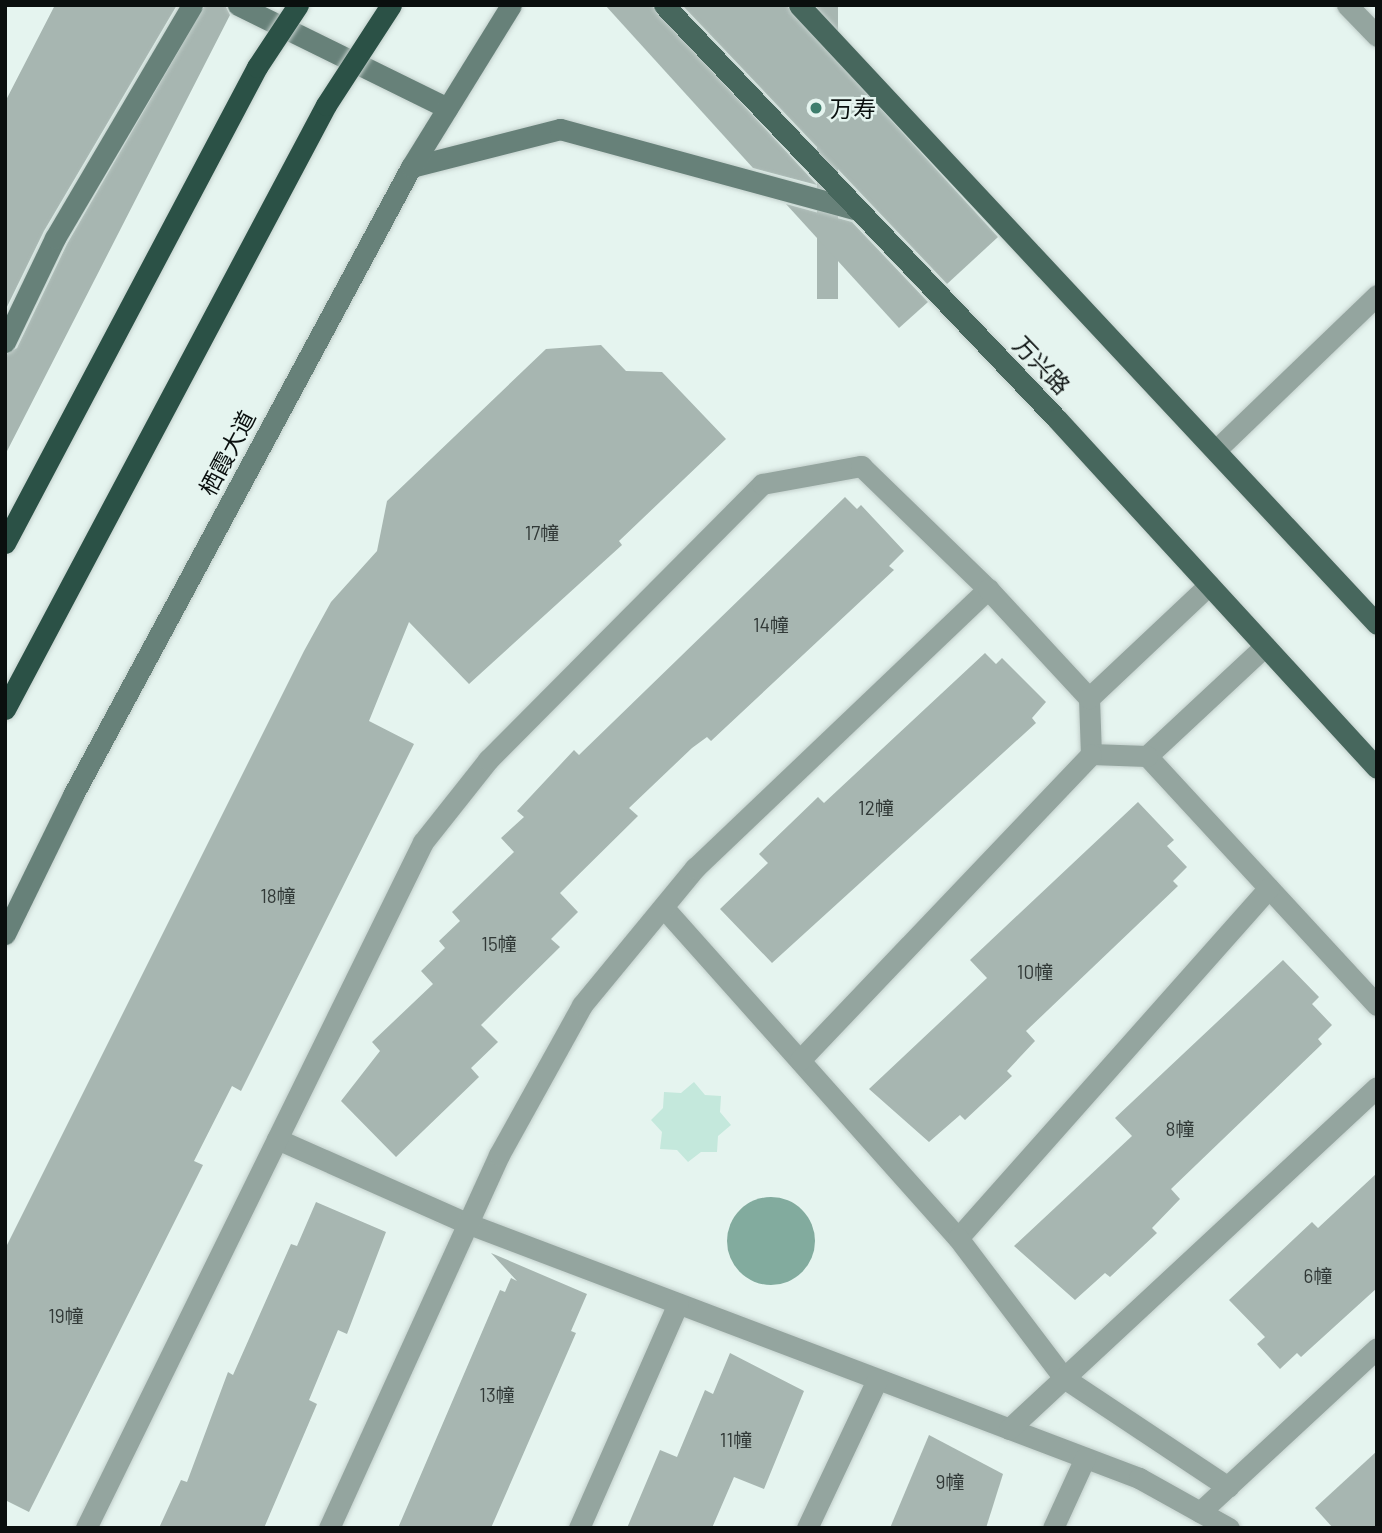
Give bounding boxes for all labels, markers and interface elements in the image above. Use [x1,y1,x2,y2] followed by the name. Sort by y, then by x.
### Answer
[830,94,876,122] place label: 万寿
[808,100,824,116] marker: 万寿
[1008,331,1076,399] street label: 万兴路
[193,406,261,500] street label: 栖霞大道
[525,522,559,544] house number: 17幢
[753,614,789,636] house number: 14幢
[858,797,894,819] house number: 12幢
[260,885,296,907] house number: 18幢
[481,933,517,955] house number: 15幢
[1017,961,1053,983] house number: 10幢
[1166,1118,1194,1140] house number: 8幢
[1304,1265,1332,1287] house number: 6幢
[48,1305,84,1327] house number: 19幢
[479,1384,515,1406] house number: 13幢
[720,1429,752,1451] house number: 11幢
[936,1471,964,1493] house number: 9幢

